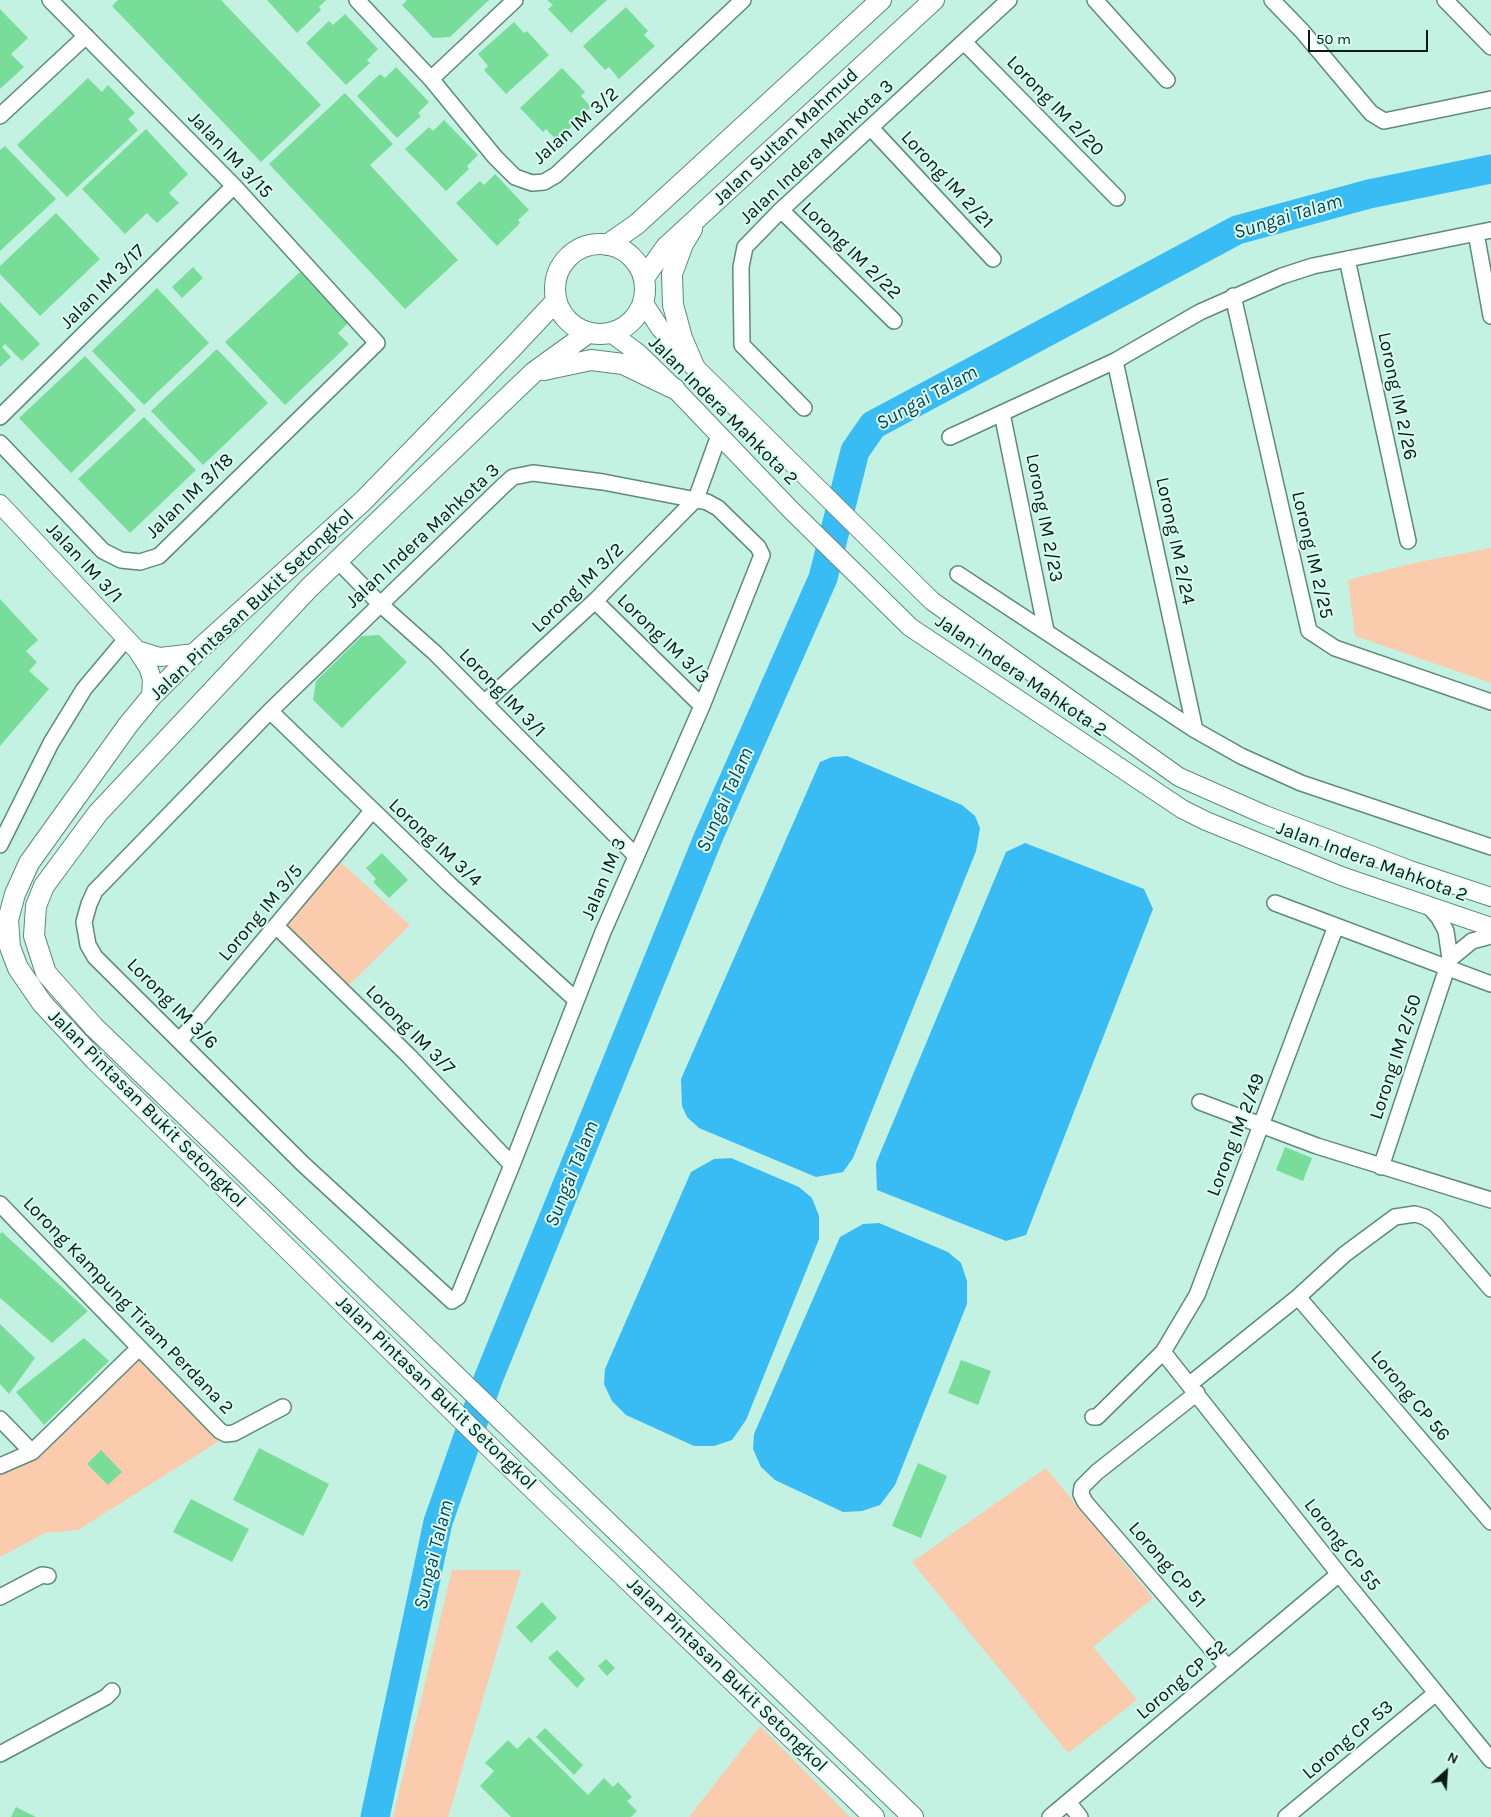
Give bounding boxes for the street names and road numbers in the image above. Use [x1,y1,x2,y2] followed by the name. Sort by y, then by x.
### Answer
[1001,51,1109,161] street label: Lorong IM 2/20
[709,64,863,210] street label: Jalan Sultan Mahmud
[735,75,899,229] street label: Jalan Indera Mahkota 3
[528,83,624,169] street label: Jalan IM 3/2
[183,107,277,203] street label: Jalan IM 3/15
[896,126,998,234] street label: Lorong IM 2/21
[796,198,906,304] street label: Lorong IM 2/22
[56,240,150,334] street label: Jalan IM 3/17
[1372,330,1422,462] street label: Lorong IM 2/26
[644,332,802,490] street label: Jalan Indera Mahkota 2
[141,448,239,544] street label: Jalan IM 3/18
[1020,452,1068,584] street label: Lorong IM 2/23
[341,459,505,613] street label: Jalan Indera Mahkota 3
[1150,475,1200,607] street label: Lorong IM 2/24
[1286,489,1338,621] street label: Lorong IM 2/25
[145,505,359,705] street label: Jalan Pintasan Bukit Setongkol
[41,518,127,608] street label: Jalan IM 3/1
[527,538,629,638] street label: Lorong IM 3/2
[612,589,714,689] street label: Lorong IM 3/3
[931,610,1111,742] street label: Jalan Indera Mahkota 2
[454,644,550,742] street label: Lorong IM 3/1
[384,794,486,892] street label: Lorong IM 3/4
[1273,817,1471,907] street label: Jalan Indera Mahkota 2
[577,834,631,924] street label: Jalan IM 3
[214,860,308,966] street label: Lorong IM 3/5
[122,954,222,1054] street label: Lorong IM 3/6
[360,980,460,1080] street label: Lorong IM 3/7
[1365,991,1427,1123] street label: Lorong IM 2/50
[43,1005,251,1213] street label: Jalan Pintasan Bukit Setongkol
[1202,1070,1270,1200] street label: Lorong IM 2/49
[18,1193,238,1419] street label: Lorong Kampung Tiram Perdana 2
[331,1291,541,1495] street label: Jalan Pintasan Bukit Setongkol
[1365,1346,1455,1446] street label: Lorong CP 56
[1299,1494,1385,1596] street label: Lorong CP 55
[1123,1517,1211,1613] street label: Lorong CP 51
[622,1573,832,1777] street label: Jalan Pintasan Bukit Setongkol
[1132,1635,1232,1725] street label: Lorong CP 52
[1298,1695,1398,1785] street label: Lorong CP 53

